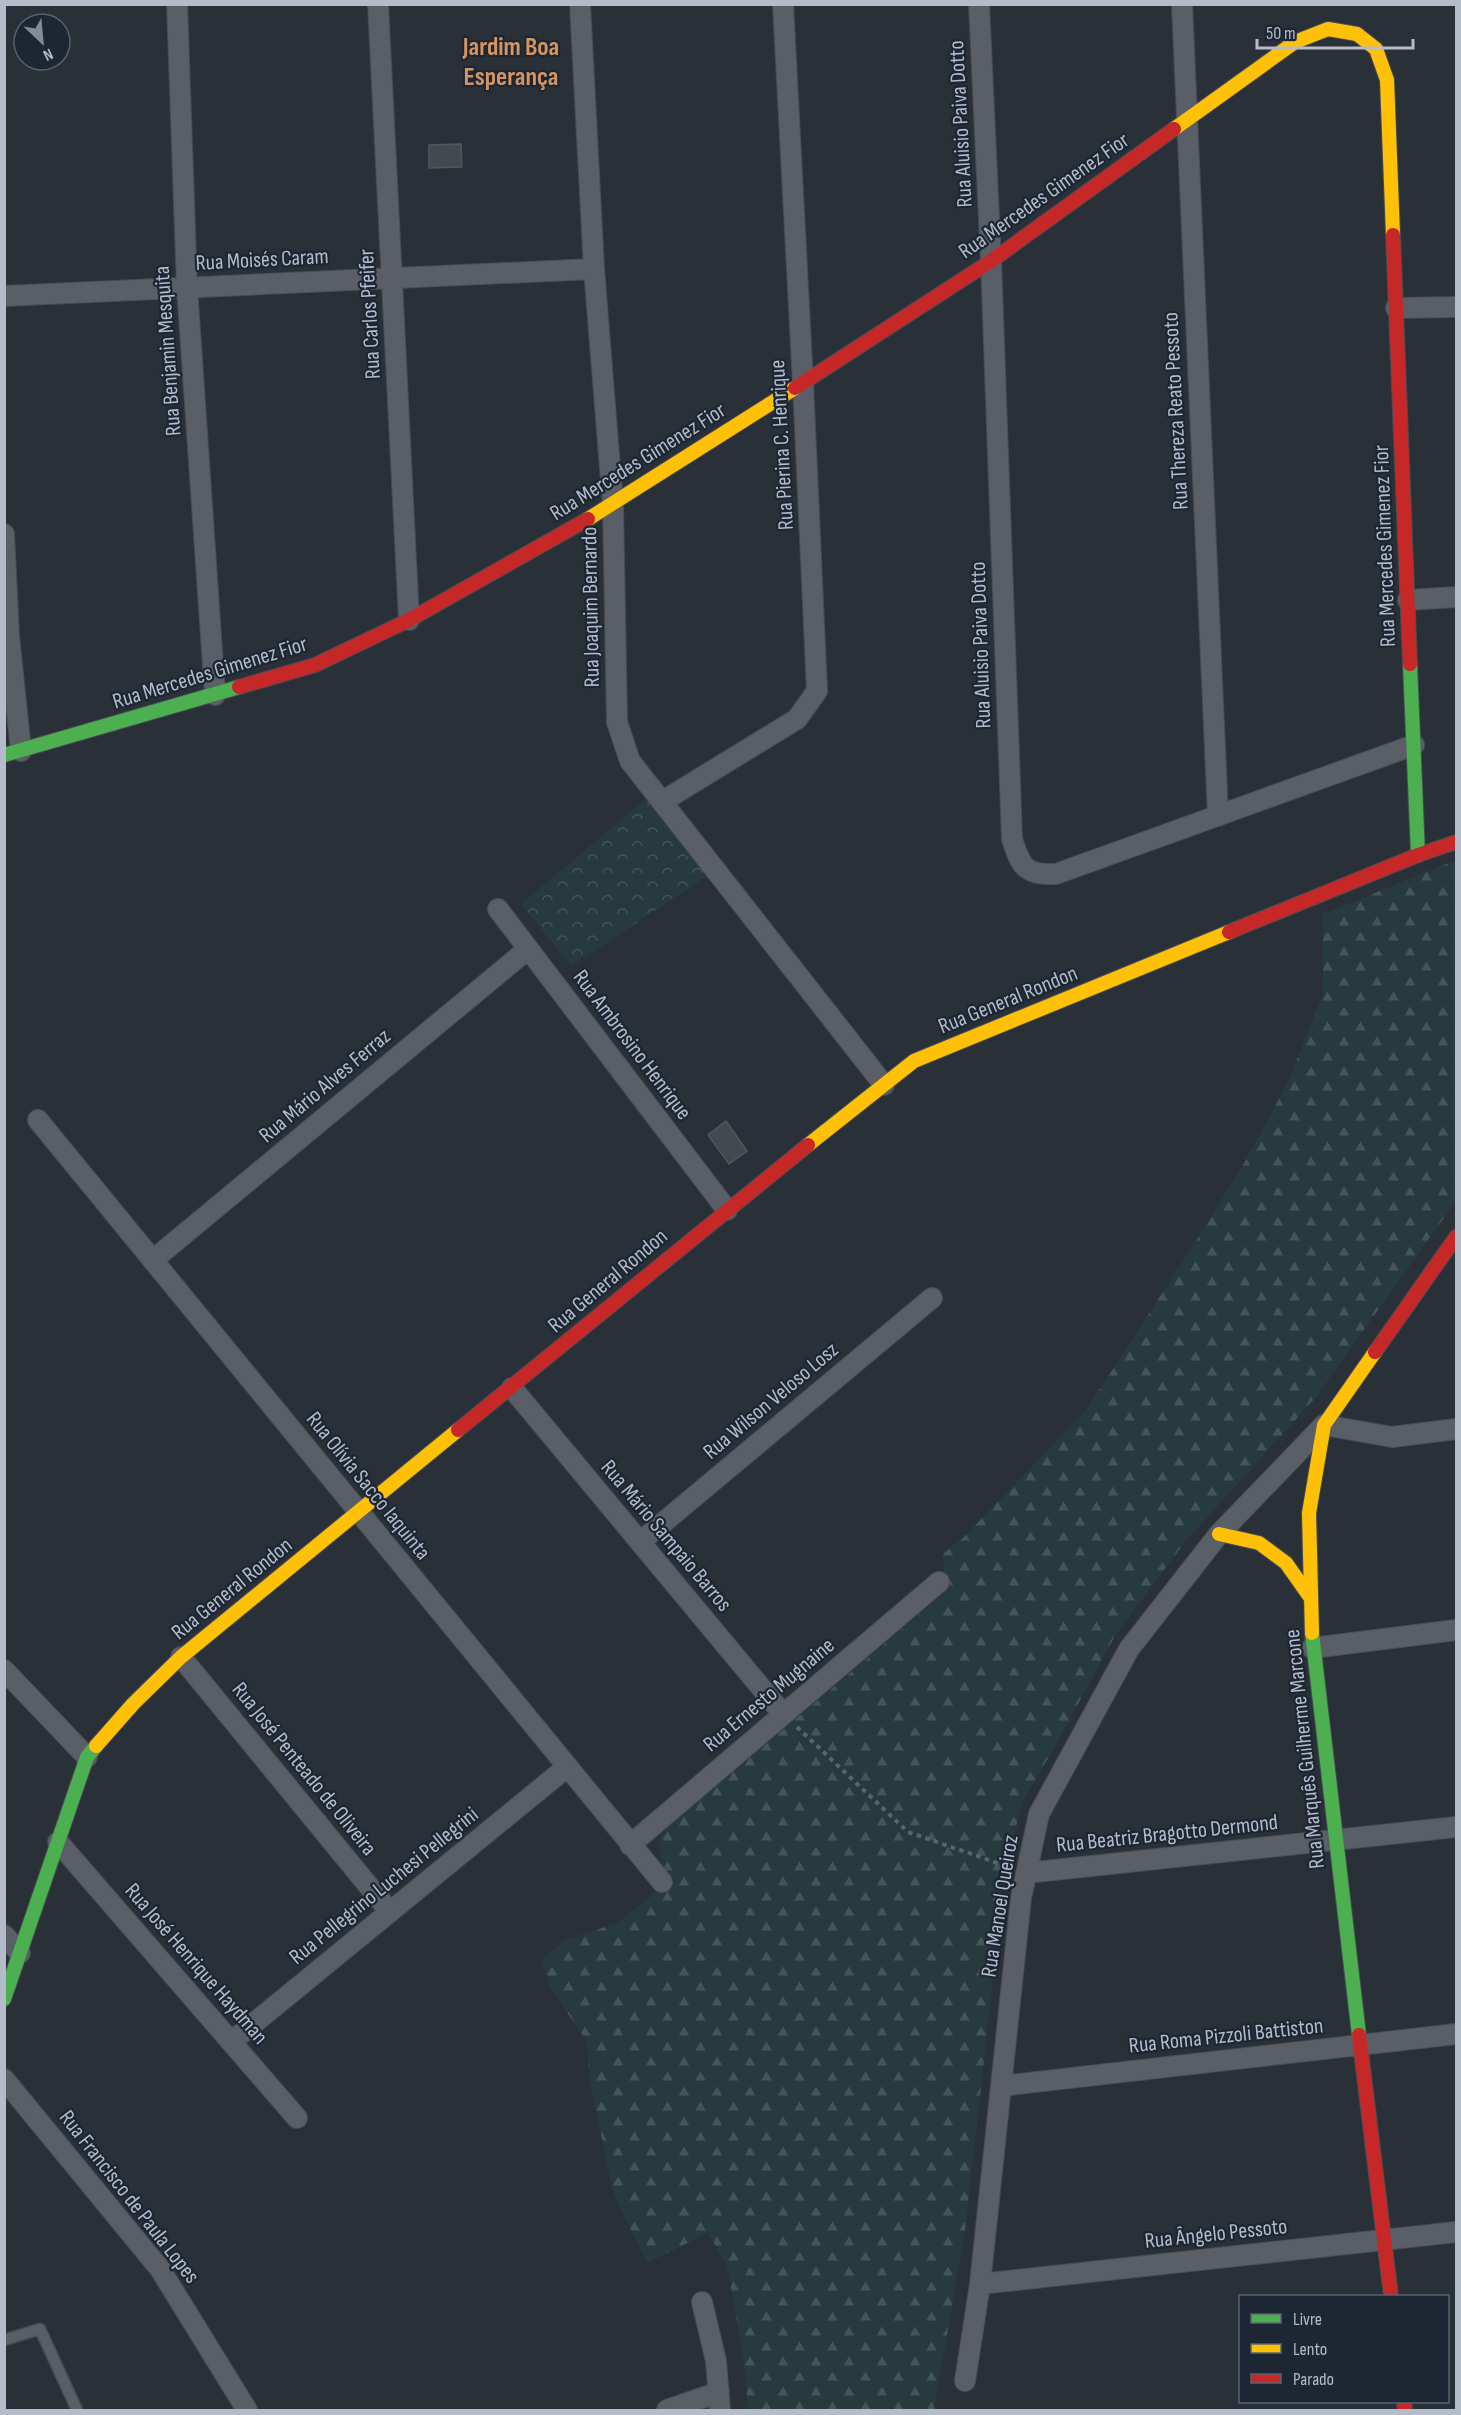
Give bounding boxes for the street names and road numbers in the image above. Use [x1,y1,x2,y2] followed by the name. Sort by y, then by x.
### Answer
[943,40,979,208] street label: Rua Aluisio Paiva Dotto
[953,127,1135,265] street label: Rua Mercedes Gimenez Fior
[195,243,329,277] street label: Rua Moisés Caram
[353,248,387,380] street label: Rua Carlos Pfeifer
[149,265,187,437] street label: Rua Benjamin Mesquita
[1157,311,1195,511] street label: Rua Thereza Reato Pessoto
[764,359,800,531] street label: Rua Pierina C. Henrique
[545,397,731,527] street label: Rua Mercedes Gimenez Fior
[1368,445,1402,647] street label: Rua Mercedes Gimenez Fior
[576,526,606,688] street label: Rua Joaquim Bernardo
[965,561,997,729] street label: Rua Aluisio Paiva Dotto
[109,631,311,715] street label: Rua Mercedes Gimenez Fior
[934,960,1082,1040] street label: Rua General Rondon
[567,965,697,1125] street label: Rua Ambrosino Henrique
[254,1023,396,1149] street label: Rua Mário Alves Ferraz
[543,1223,673,1339] street label: Rua General Rondon
[698,1337,844,1465] street label: Rua Wilson Veloso Losz
[300,1406,436,1566] street label: Rua Olívia Sacco Iaquinta
[595,1455,737,1617] street label: Rua Mário Sampaio Barros
[166,1532,298,1646] street label: Rua General Rondon
[1279,1628,1331,1870] street label: Rua Marquês Guilherme Marcone
[698,1632,840,1758] street label: Rua Ernesto Mugnaine
[226,1677,382,1861] street label: Rua José Penteado de Oliveira
[284,1801,484,1971] street label: Rua Pellegrino Luchesi Pellegrini
[1055,1809,1279,1859] street label: Rua Beatriz Bragotto Dermond
[975,1833,1025,1979] street label: Rua Manoel Queiroz
[119,1878,273,2050] street label: Rua José Henrique Haydman
[1127,2012,1325,2060] street label: Rua Roma Pizzoli Battiston
[53,2105,205,2289] street label: Rua Francisco de Paula Lopes
[1143,2213,1289,2255] street label: Rua Ângelo Pessoto

